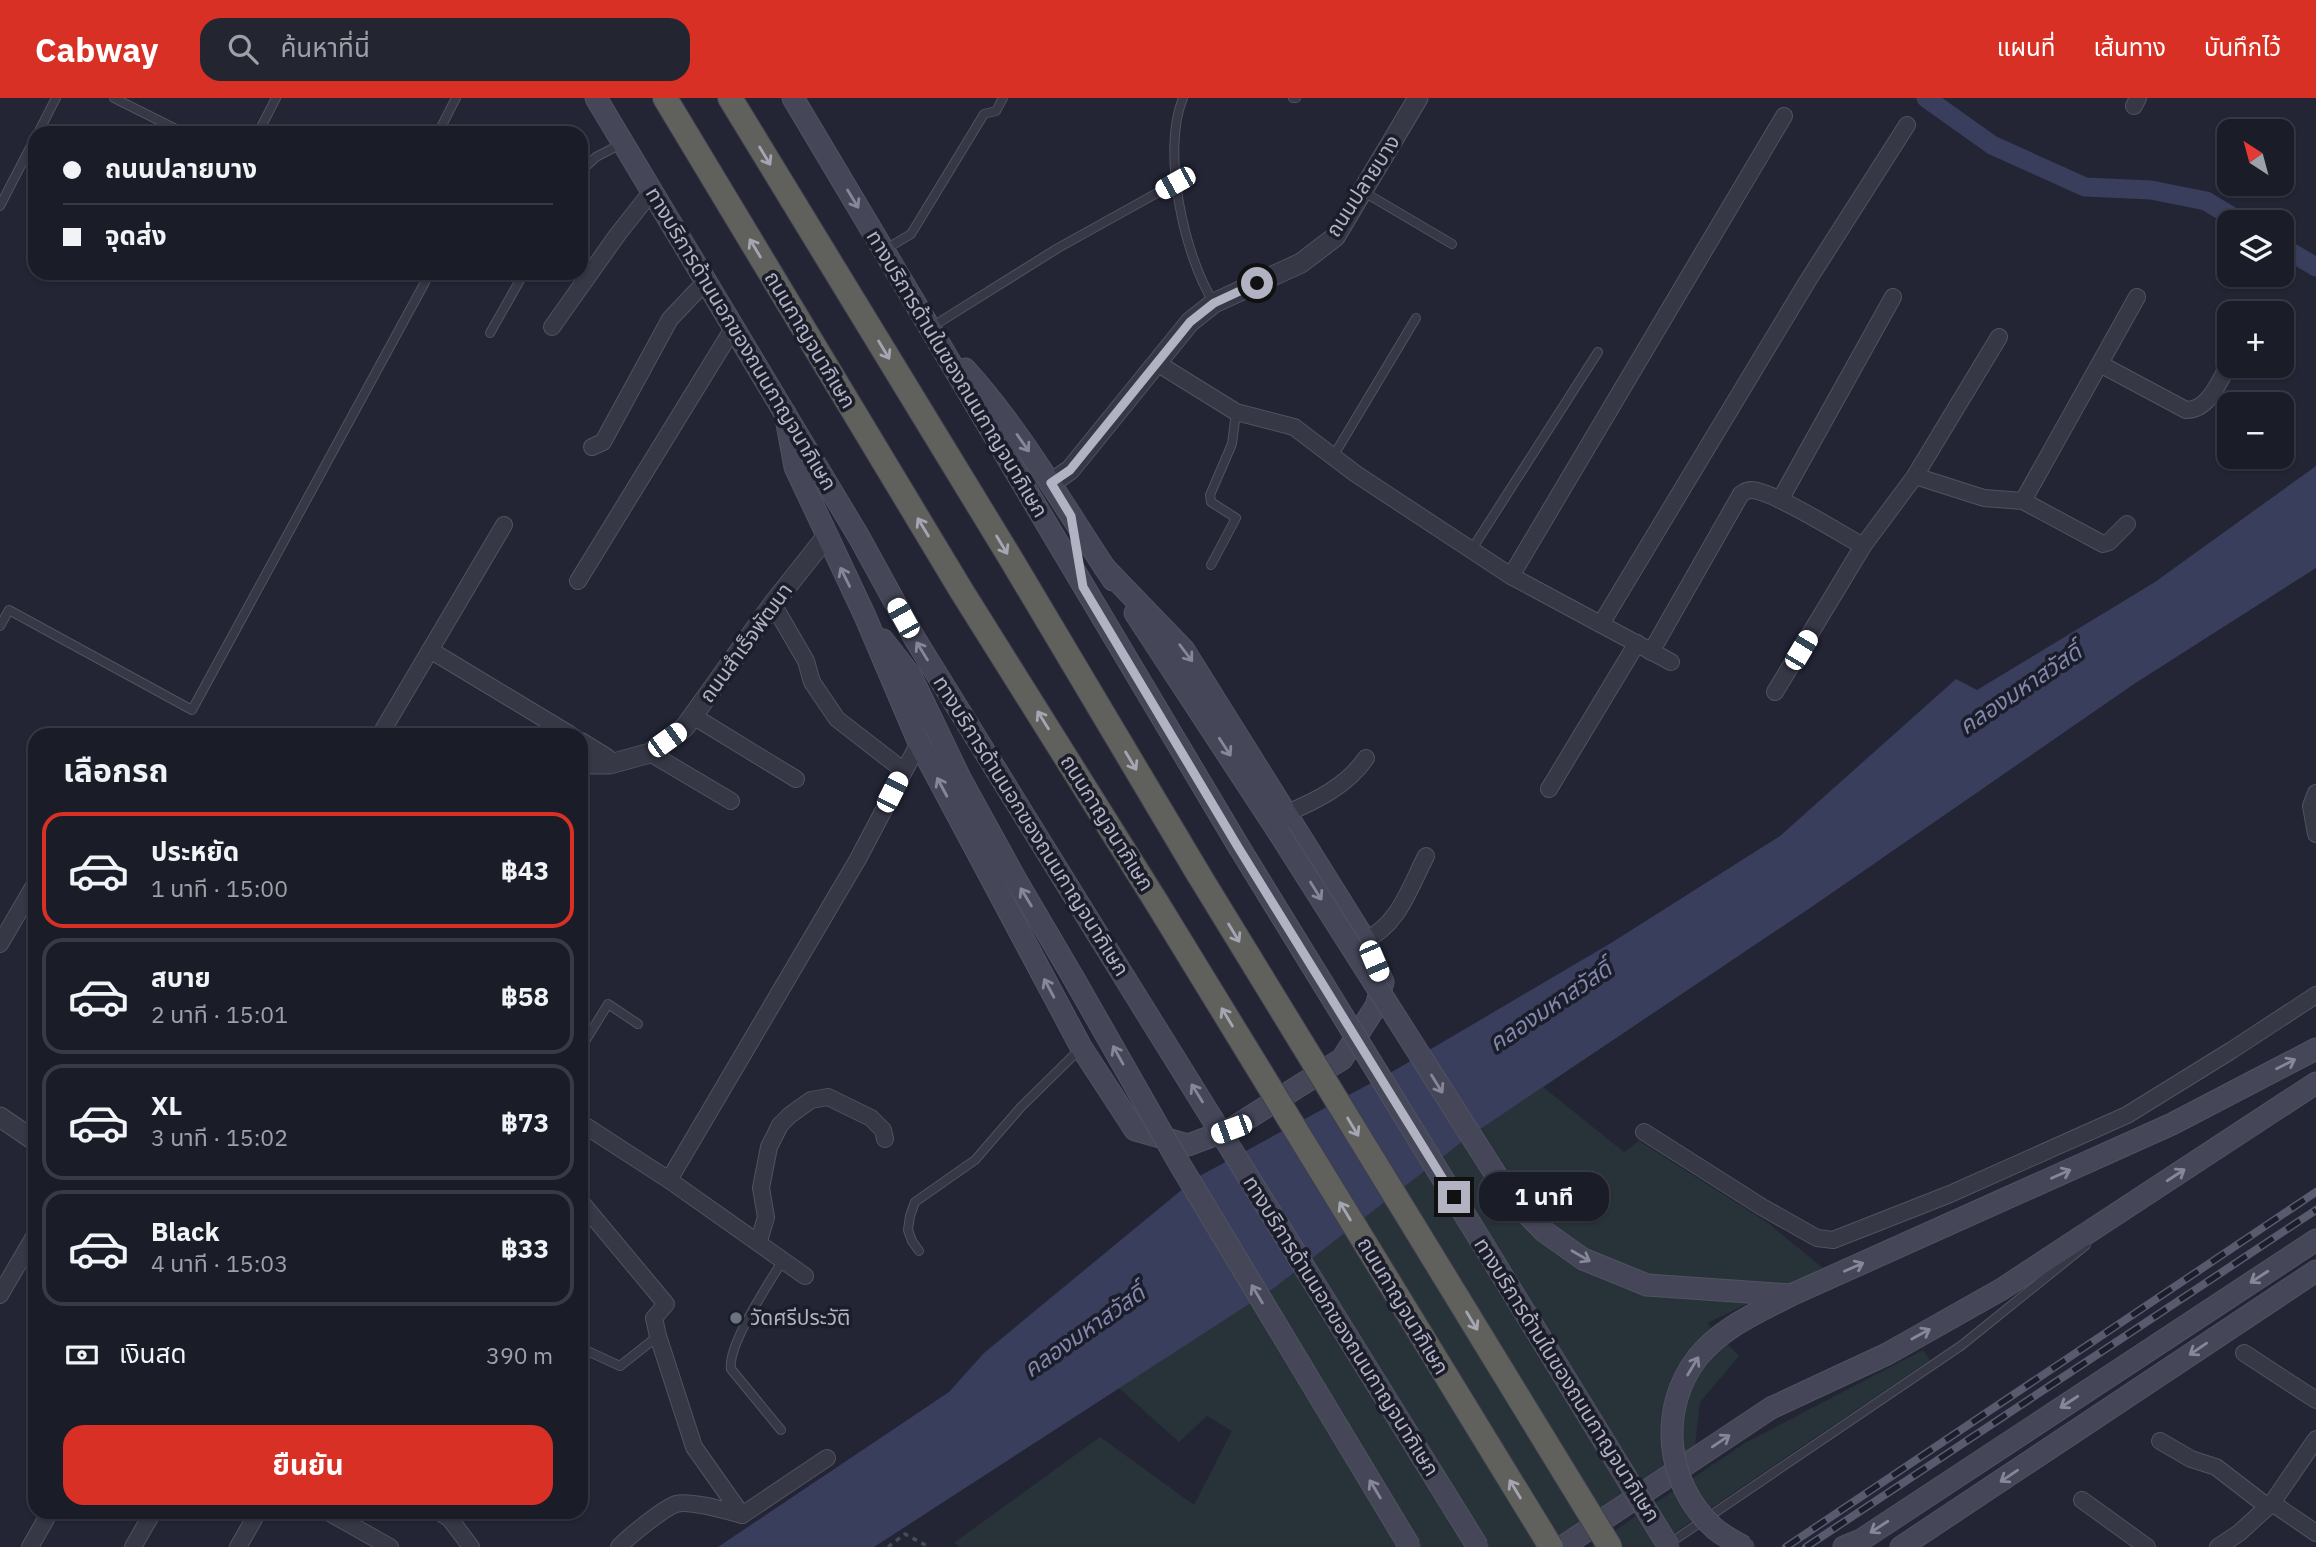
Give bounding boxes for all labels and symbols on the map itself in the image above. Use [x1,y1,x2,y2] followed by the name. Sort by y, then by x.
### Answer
[2217,119,2294,196] north arrow
[1319,129,1406,242] street label: ถนนปลายบาง
[759,146,773,166] one-way arrow
[1152,164,1199,202] car
[640,183,842,495] street label: ทางบริการด้านนอกของถนนกาญจนาภิเษก
[846,188,860,208] one-way arrow
[861,225,1055,522] street label: ทางบริการด้านในของถนนกาญจนาภิเษก
[748,239,762,259] one-way arrow
[759,267,861,413] street label: ถนนกาญจนาภิเษก
[1241,267,1273,299] route start
[877,340,891,360] one-way arrow
[1016,432,1030,452] one-way arrow
[916,517,930,537] one-way arrow
[995,534,1009,554] one-way arrow
[838,567,852,588] one-way arrow
[692,577,798,708] street label: ถนนสำเร็จพัฒนา
[884,595,923,641] car
[1782,627,1821,673] car
[1952,633,2091,740] water label: คลองมหาสวัสดิ์
[915,641,929,661] one-way arrow
[1178,643,1193,662] one-way arrow
[927,670,1136,981] street label: ทางบริการด้านนอกของถนนกาญจนาภิเษก
[1035,711,1049,731] one-way arrow
[644,719,691,761] car
[1217,737,1232,756] one-way arrow
[1055,749,1161,896] street label: ถนนกาญจนาภิเษก
[1124,751,1138,771] one-way arrow
[874,769,911,815] car
[935,777,949,798] one-way arrow
[1308,881,1323,900] one-way arrow
[1019,888,1033,908] one-way arrow
[1228,923,1242,943] one-way arrow
[1357,938,1392,984] car
[1482,950,1621,1057] water label: คลองมหาสวัสดิ์
[1042,978,1056,999] one-way arrow
[1219,1007,1233,1027] one-way arrow
[1111,1045,1124,1066] one-way arrow
[2276,1057,2296,1071] one-way arrow
[1430,1073,1444,1093] one-way arrow
[1189,1084,1203,1104] one-way arrow
[1208,1112,1255,1146] car
[1346,1117,1360,1137] one-way arrow
[2050,1167,2072,1180] one-way arrow
[2166,1167,2185,1182] one-way arrow
[1237,1170,1446,1481] street label: ทางบริการด้านนอกของถนนกาญจนาภิเษก
[1478,1172,1608,1222] callout: 1 นาที
[1438,1181,1470,1213] route end
[1338,1202,1353,1221] one-way arrow
[1352,1231,1456,1379] street label: ถนนกาญจนาภิเษก
[1468,1232,1667,1527] street label: ทางบริการด้านในของถนนกาญจนาภิเษก
[1570,1249,1590,1263] one-way arrow
[1843,1260,1864,1273] one-way arrow
[2250,1270,2269,1284] one-way arrow
[1017,1274,1155,1383] water label: คลองมหาสวัสดิ์
[1250,1284,1264,1304] one-way arrow
[750,1303,850,1331] place label: วัดศรีประวัติ
[728,1310,744,1326] marker: วัดศรีประวัติ
[1465,1311,1479,1331] one-way arrow
[1910,1327,1931,1340] one-way arrow
[2189,1342,2208,1357] one-way arrow
[1687,1356,1701,1376] one-way arrow
[2060,1395,2079,1410] one-way arrow
[1711,1434,1730,1449] one-way arrow
[1999,1469,2019,1483] one-way arrow
[1367,1479,1381,1499] one-way arrow
[1508,1479,1522,1499] one-way arrow
[1870,1520,1889,1535] one-way arrow

